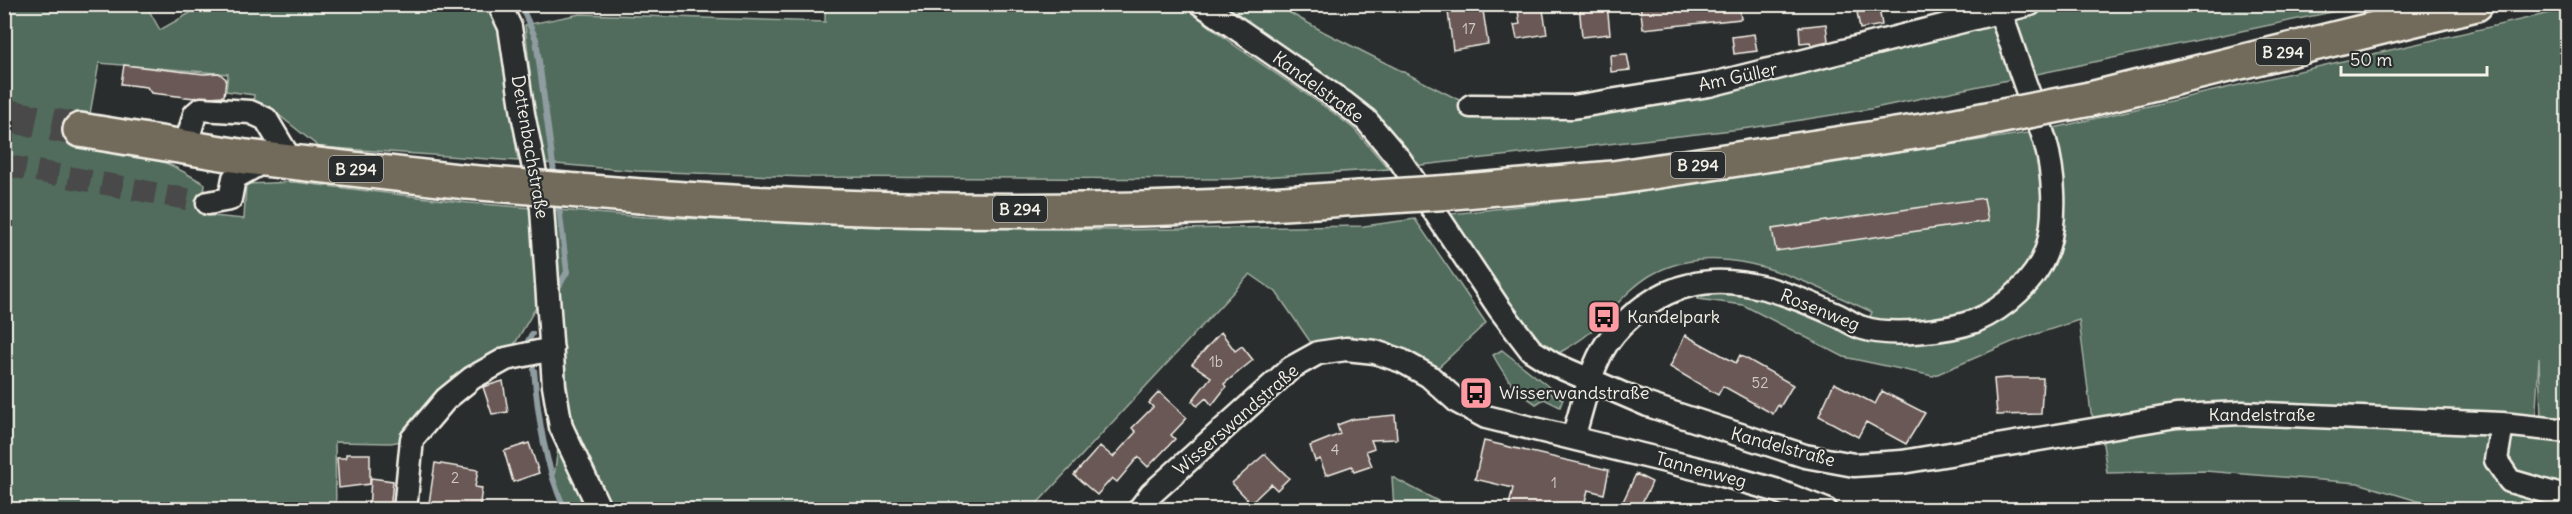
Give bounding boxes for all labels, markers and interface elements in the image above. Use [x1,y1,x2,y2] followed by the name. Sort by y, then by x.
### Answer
[1462,19,1476,38] house number: 17
[2256,39,2310,65] road number: B 294
[2341,39,2486,77] scale bar
[1268,46,1368,127] street label: Kandelstraße
[2350,48,2392,71] text: 50 m
[1696,57,1780,96] street label: Am Güller
[507,73,554,220] street label: Dettenbachstraße
[1671,152,1725,178] road number: B 294
[329,156,383,182] road number: B 294
[993,196,1047,222] road number: B 294
[1777,283,1863,336] street label: Rosenweg
[1586,299,1622,335] bus stop icon: Kandelpark
[1627,305,1720,328] place label: Kandelpark
[1209,352,1223,371] house number: 1b
[1168,359,1303,480] street label: Wisserswandstraße
[1752,373,1768,392] house number: 52
[1458,375,1494,411] bus stop icon: Wisserwandstraße
[1499,381,1649,404] place label: Wisserwandstraße
[2208,403,2316,426] street label: Kandelstraße
[1728,422,1838,471] street label: Kandelstraße
[1331,440,1340,459] house number: 4
[1653,446,1749,493] street label: Tannenweg
[451,468,459,487] house number: 2
[1551,473,1557,492] house number: 1

